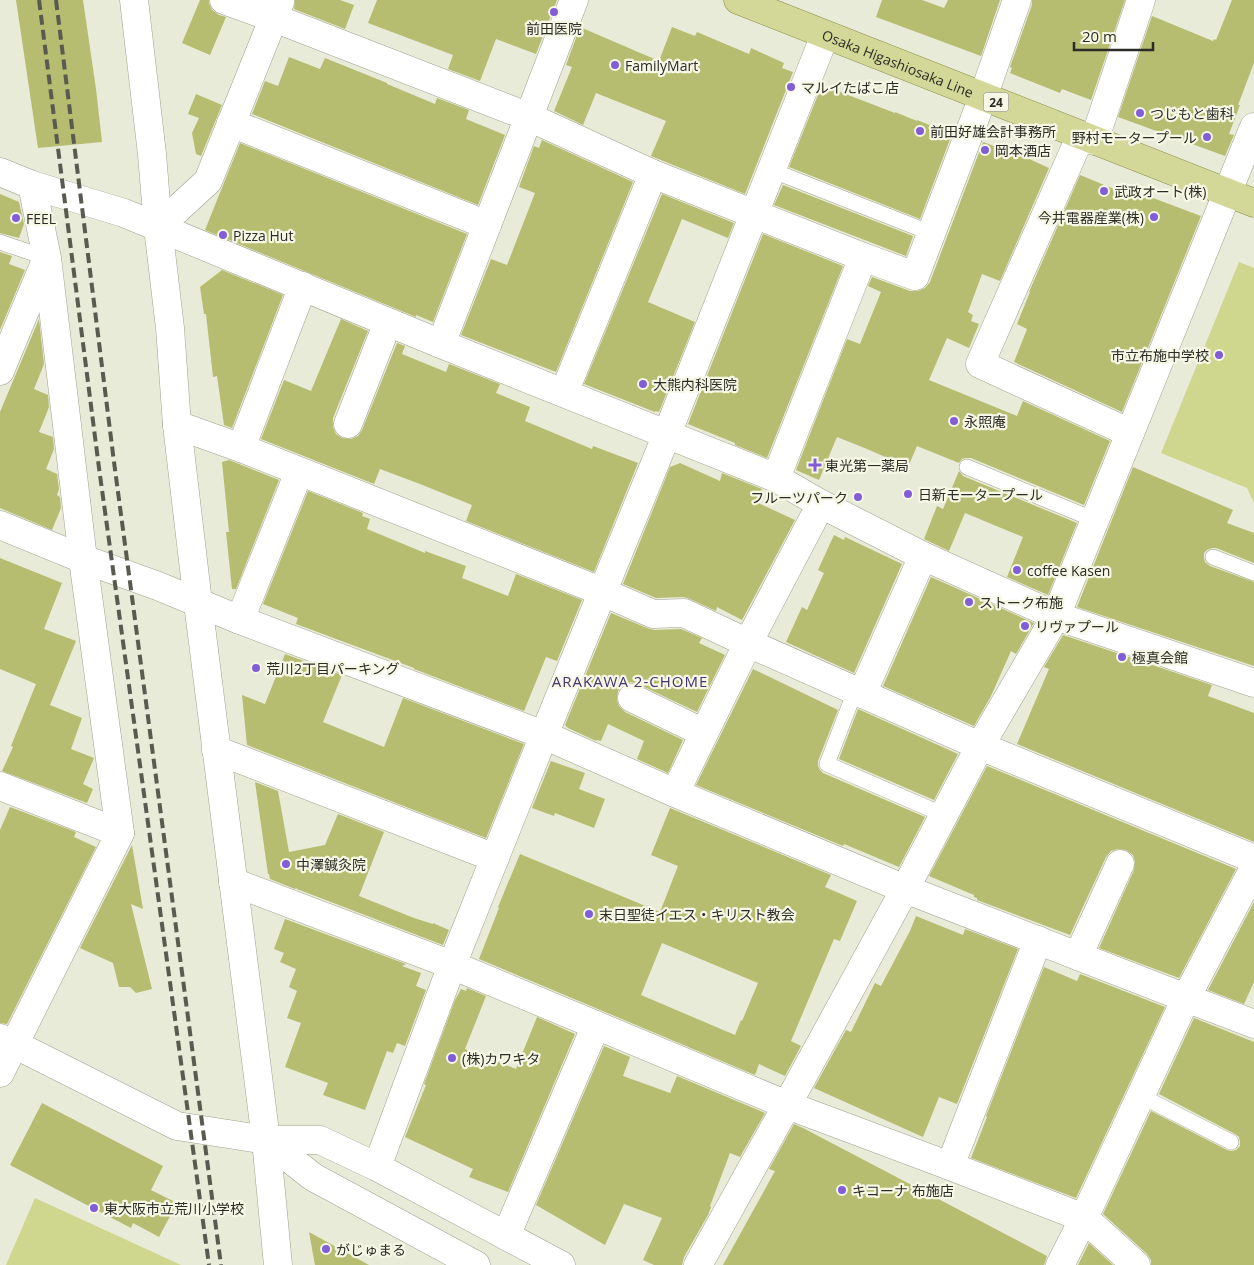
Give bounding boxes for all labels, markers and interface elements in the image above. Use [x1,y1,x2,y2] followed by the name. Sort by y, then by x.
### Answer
[548,6,560,18] marker: 前田医院
[526,19,582,38] place label: 前田医院
[1074,20,1153,52] scale bar
[820,25,977,101] street label: Osaka Higashiosaka Line
[1082,26,1117,46] text: 20 m
[625,56,698,75] place label: FamilyMart
[609,59,621,71] marker: FamilyMart
[801,78,899,97] place label: マルイたばこ店
[785,81,797,93] marker: マルイたばこ店
[984,92,1008,111] road number: 24
[1150,104,1234,123] place label: つじもと歯科
[1134,107,1146,119] marker: つじもと歯科
[930,122,1056,141] place label: 前田好雄会計事務所
[914,125,926,137] marker: 前田好雄会計事務所
[1072,128,1197,147] place label: 野村モータープール
[1201,131,1213,143] marker: 野村モータープール
[995,141,1051,160] place label: 岡本酒店
[979,144,991,156] marker: 岡本酒店
[1114,182,1206,201] place label: 武政オート(株)
[1098,185,1110,197] marker: 武政オート(株)
[1038,208,1144,227] place label: 今井電器産業(株)
[26,209,56,228] place label: FEEL
[1148,211,1160,223] marker: 今井電器産業(株)
[10,212,22,224] marker: FEEL
[233,226,293,245] place label: Pizza Hut
[217,229,229,241] marker: Pizza Hut
[1111,346,1209,365] place label: 市立布施中学校
[1213,349,1225,361] marker: 市立布施中学校
[653,375,737,394] place label: 大熊内科医院
[637,378,649,390] marker: 大熊内科医院
[964,412,1006,431] place label: 永照庵
[948,415,960,427] marker: 永照庵
[825,456,909,475] place label: 東光第一薬局
[809,459,821,471] marker: 東光第一薬局
[918,485,1043,504] place label: 日新モータープール
[750,488,848,507] place label: フルーツパーク
[902,488,914,500] marker: 日新モータープール
[852,491,864,503] marker: フルーツパーク
[1027,561,1110,580] place label: coffee Kasen
[1011,564,1023,576] marker: coffee Kasen
[979,593,1063,612] place label: ストーク布施
[963,596,975,608] marker: ストーク布施
[1035,617,1119,636] place label: リヴァプール
[1019,620,1031,632] marker: リヴァプール
[1132,648,1188,667] place label: 極真会館
[1116,651,1128,663] marker: 極真会館
[266,659,400,678] place label: 荒川2丁目パーキング
[250,662,262,674] marker: 荒川2丁目パーキング
[552,671,708,691] district label: ARAKAWA 2-CHOME
[296,855,366,874] place label: 中澤鍼灸院
[280,858,292,870] marker: 中澤鍼灸院
[599,905,795,924] place label: 末日聖徒イエス・キリスト教会
[583,908,595,920] marker: 末日聖徒イエス・キリスト教会
[462,1049,540,1068] place label: (株)カワキタ
[446,1052,458,1064] marker: (株)カワキタ
[852,1181,954,1200] place label: キコーナ 布施店
[836,1184,848,1196] marker: キコーナ 布施店
[104,1199,244,1218] place label: 東大阪市立荒川小学校
[88,1202,100,1214] marker: 東大阪市立荒川小学校
[336,1240,406,1259] place label: がじゅまる
[320,1243,332,1255] marker: がじゅまる

